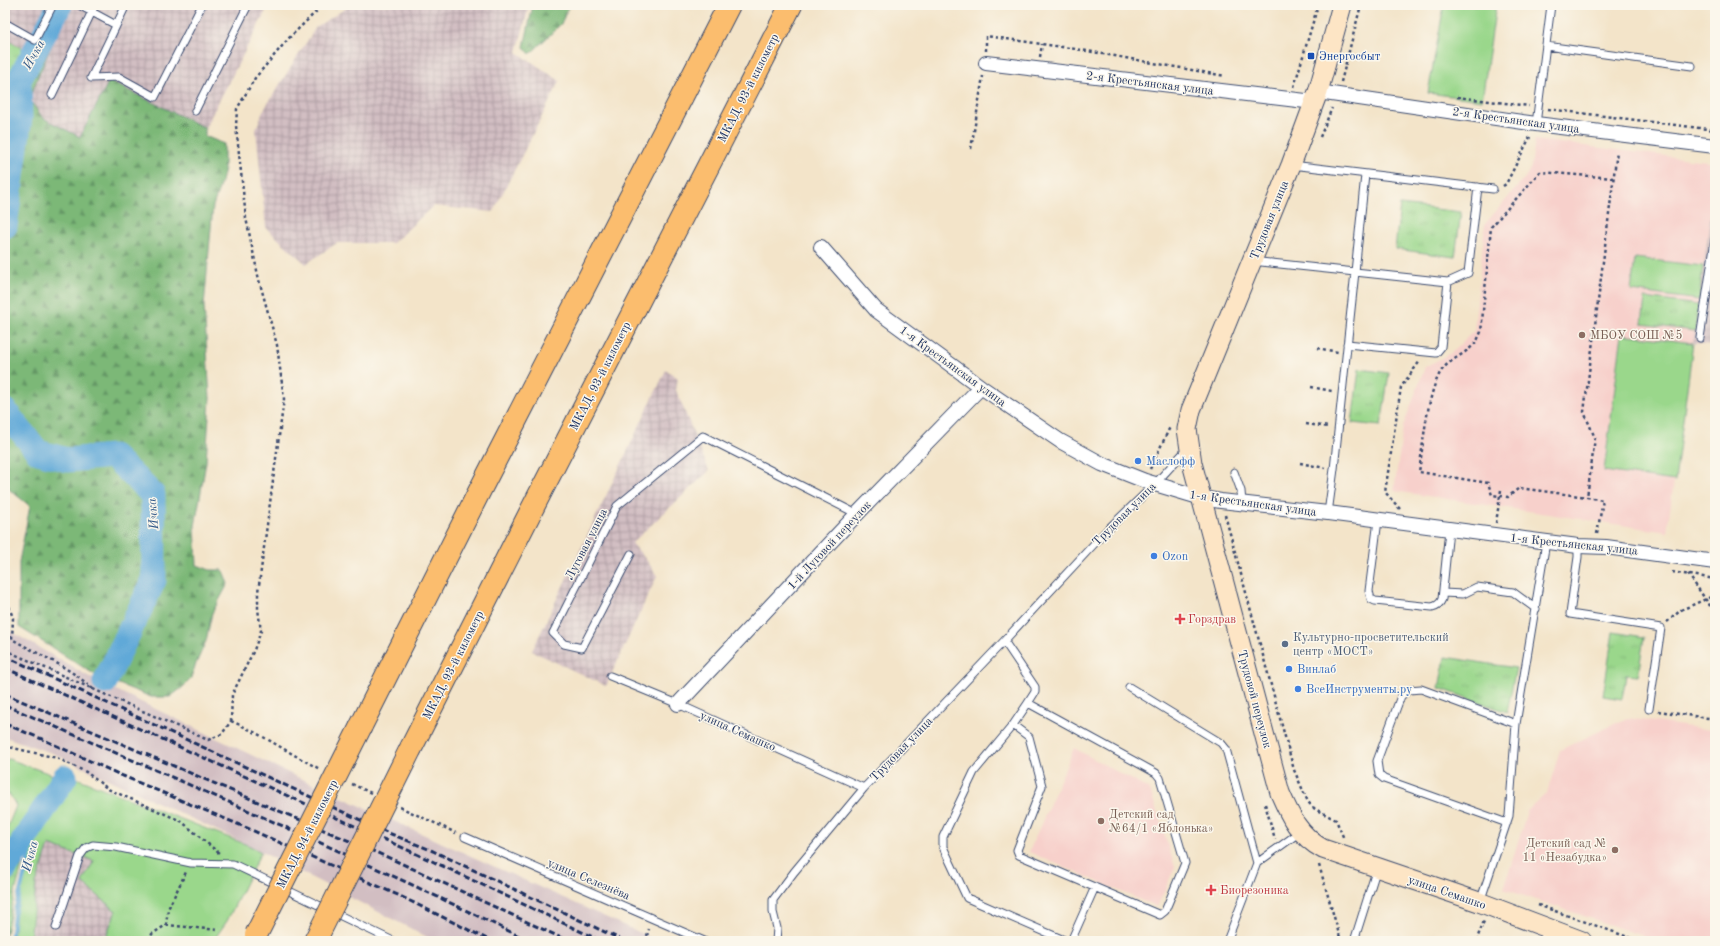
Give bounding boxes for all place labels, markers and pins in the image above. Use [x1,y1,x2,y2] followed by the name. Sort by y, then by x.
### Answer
[1306,51,1316,61] marker: Энергосбыт
[1319,51,1381,63] place label: Энергосбыт
[1590,329,1682,342] place label: МБОУ СОШ №5
[1577,330,1587,340] marker: МБОУ СОШ №5
[1133,456,1143,466] marker: Маслофф
[1146,456,1195,468] place label: Маслофф
[1149,551,1159,561] marker: Ozon
[1162,551,1189,563] place label: Ozon
[1175,614,1185,624] marker: Горздрав
[1188,614,1236,626] place label: Горздрав
[1293,632,1449,658] place label: Культурно-просветительский центр «МОСТ»
[1280,639,1290,649] marker: Культурно-просветительский центр «МОСТ»
[1284,664,1294,674] marker: Винлаб
[1297,664,1336,676] place label: Винлаб
[1293,684,1303,694] marker: ВсеИнструменты.ру
[1306,684,1413,696] place label: ВсеИнструменты.ру
[1109,809,1213,835] place label: Детский сад №64/1 «Яблонька»
[1096,816,1106,826] marker: Детский сад №64/1 «Яблонька»
[1522,838,1607,864] place label: Детский сад № 11 «Незабудка»
[1610,845,1620,855] marker: Детский сад № 11 «Незабудка»
[1205,884,1217,896] marker: Биорезоника
[1220,885,1289,897] place label: Биорезоника

